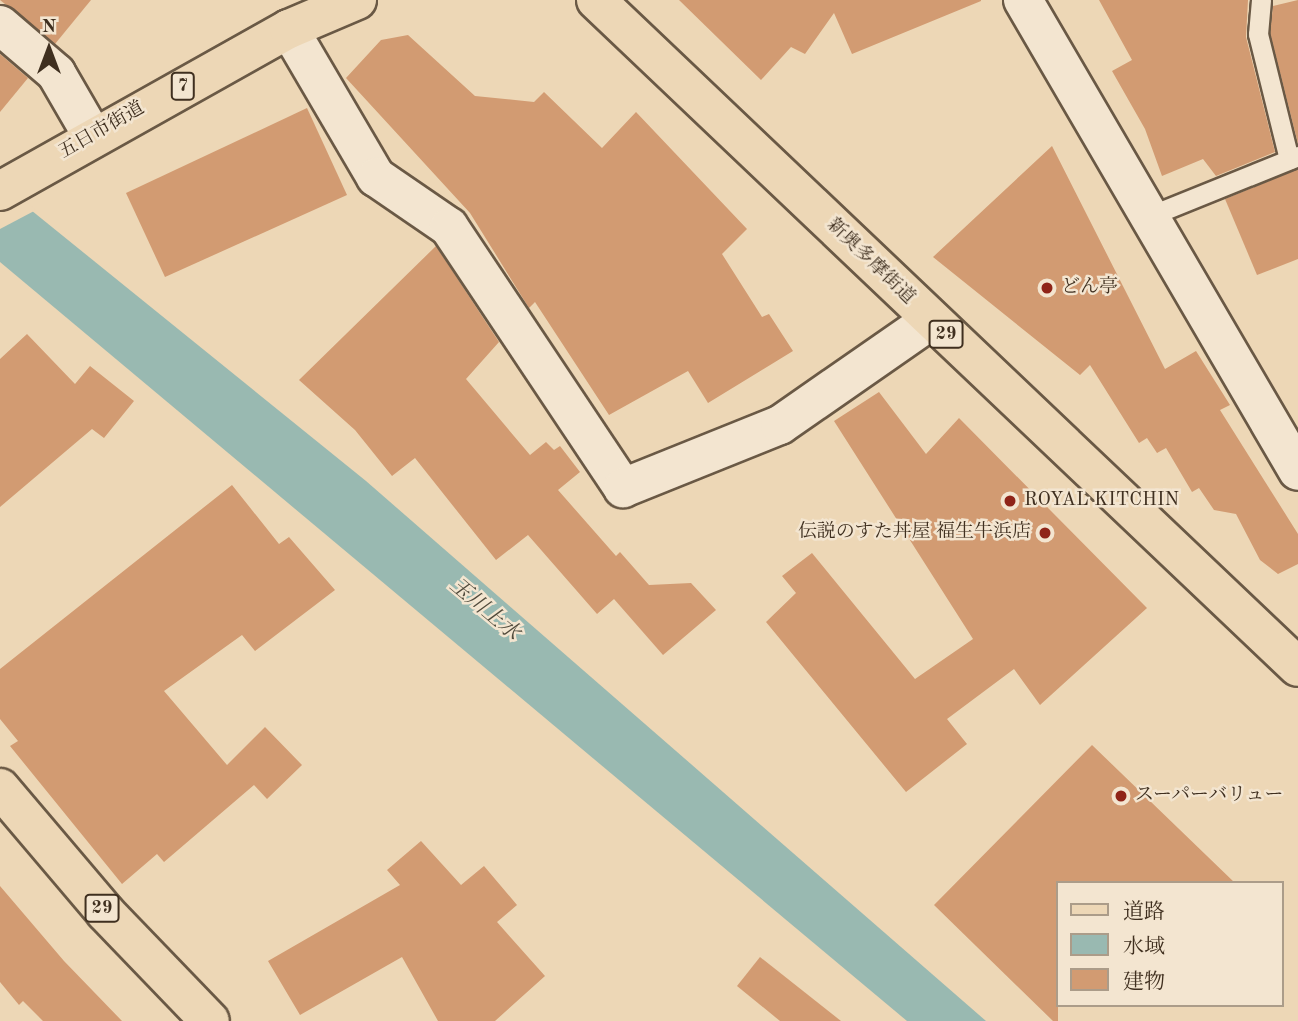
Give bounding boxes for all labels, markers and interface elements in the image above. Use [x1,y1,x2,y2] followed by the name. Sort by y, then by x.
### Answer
[14,14,84,84] north arrow
[42,18,56,37] text: N
[171,72,195,100] road number: 7
[55,97,149,165] street label: 五日市街道
[821,214,919,310] street label: 新奥多摩街道
[1061,277,1118,299] place label: どん亭
[1039,280,1055,296] marker: どん亭
[928,320,964,348] road number: 29
[1024,490,1179,512] place label: ROYAL KITCHIN
[1002,493,1018,509] marker: ROYAL KITCHIN
[798,522,1031,544] place label: 伝説のすた丼屋 福生牛浜店
[1037,525,1053,541] marker: 伝説のすた丼屋 福生牛浜店
[444,573,524,647] water label: 玉川上水
[1135,785,1286,807] place label: スーパーバリュー
[1113,788,1129,804] marker: スーパーバリュー
[1056,881,1284,1007] legend
[84,894,119,923] road number: 29
[1123,902,1165,923] text: 道路
[1123,937,1165,958] text: 水域
[1123,972,1165,993] text: 建物

